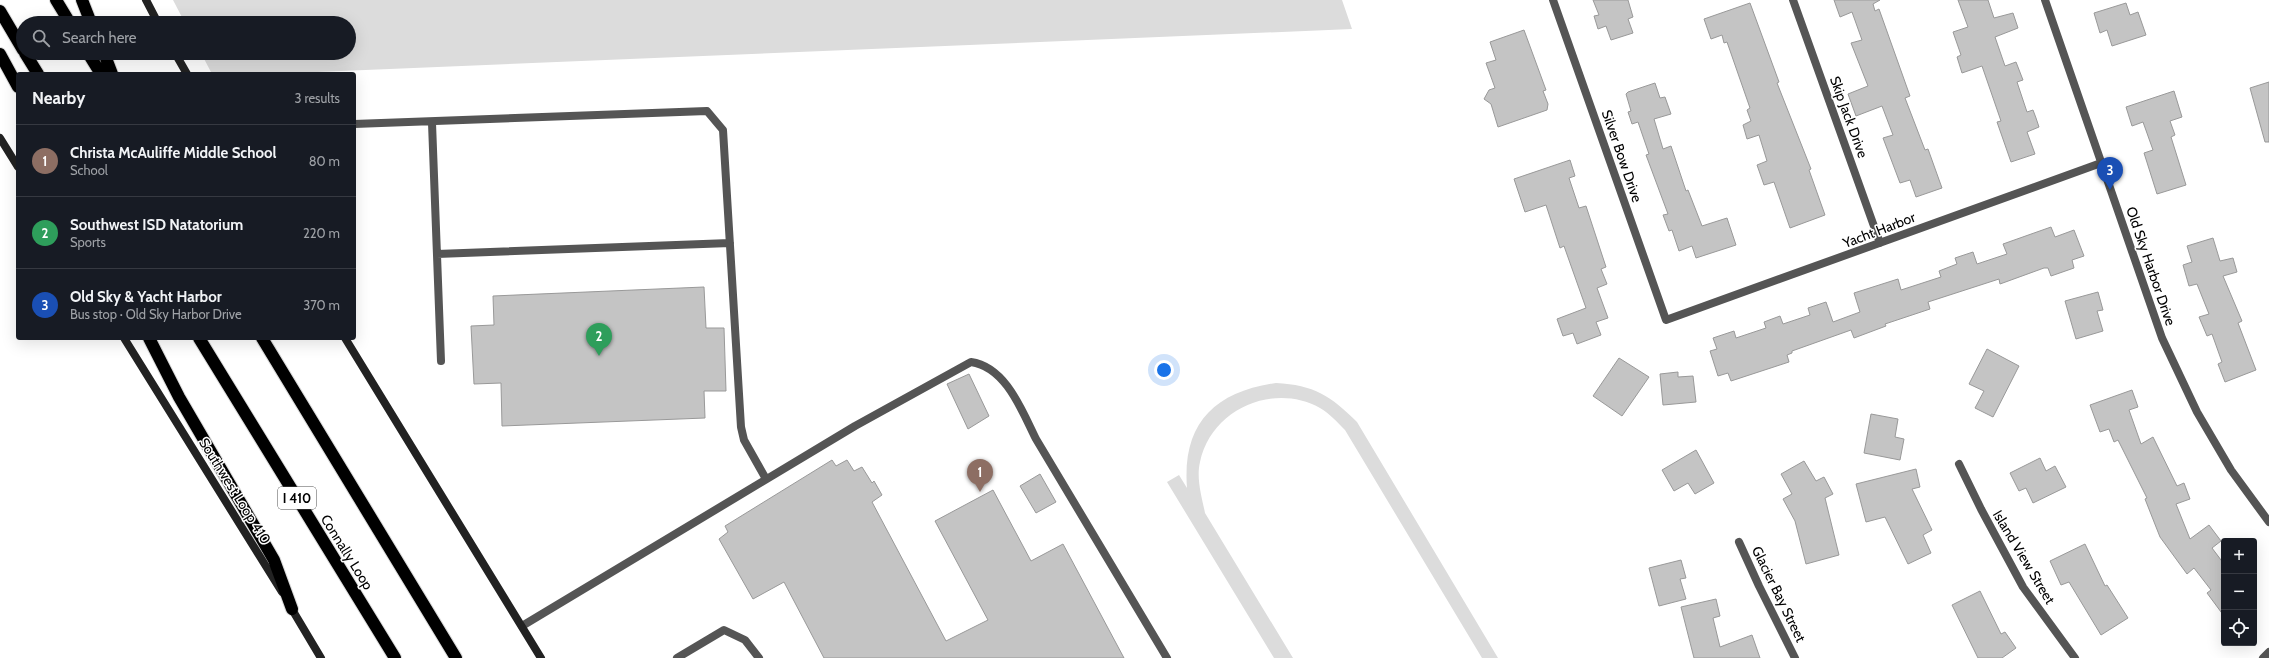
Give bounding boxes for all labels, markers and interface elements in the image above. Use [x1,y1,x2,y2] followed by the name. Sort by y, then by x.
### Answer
[16,16,356,60] search box
[30,27,52,49] icon: search
[62,29,137,47] text: Search here
[1826,74,1872,160] street label: Skip Jack Drive
[32,88,85,108] text: Nearby
[294,90,340,106] text: 3 results
[1598,107,1646,205] street label: Silver Bow Drive
[70,144,277,162] text: Christa McAuliffe Middle School
[43,153,47,169] text: 1
[309,153,340,169] text: 80 m
[2097,157,2123,190] pin: 3
[70,162,108,178] text: School
[2122,204,2180,328] street label: Old Sky Harbor Drive
[1839,208,1918,252] street label: Yacht Harbor
[70,216,243,234] text: Southwest ISD Natatorium
[42,225,48,241] text: 2
[303,225,340,241] text: 220 m
[70,234,106,250] text: Sports
[70,288,222,306] text: Old Sky & Yacht Harbor
[41,297,49,313] text: 3
[303,297,340,313] text: 370 m
[70,306,242,322] text: Bus stop · Old Sky Harbor Drive
[586,323,612,356] pin: 2
[1154,360,1174,380] your location
[195,435,275,548] street label: Southwest Loop 410
[967,459,993,492] pin: 1
[278,487,316,509] road number: I 410
[1989,507,2059,608] street label: Island View Street
[317,511,377,593] street label: Connally Loop
[2221,538,2257,646] map controls
[2221,538,2257,574] button: +
[1748,543,1810,645] street label: Glacier Bay Street
[2221,574,2257,610] button: −
[2221,610,2257,646] button: locate

